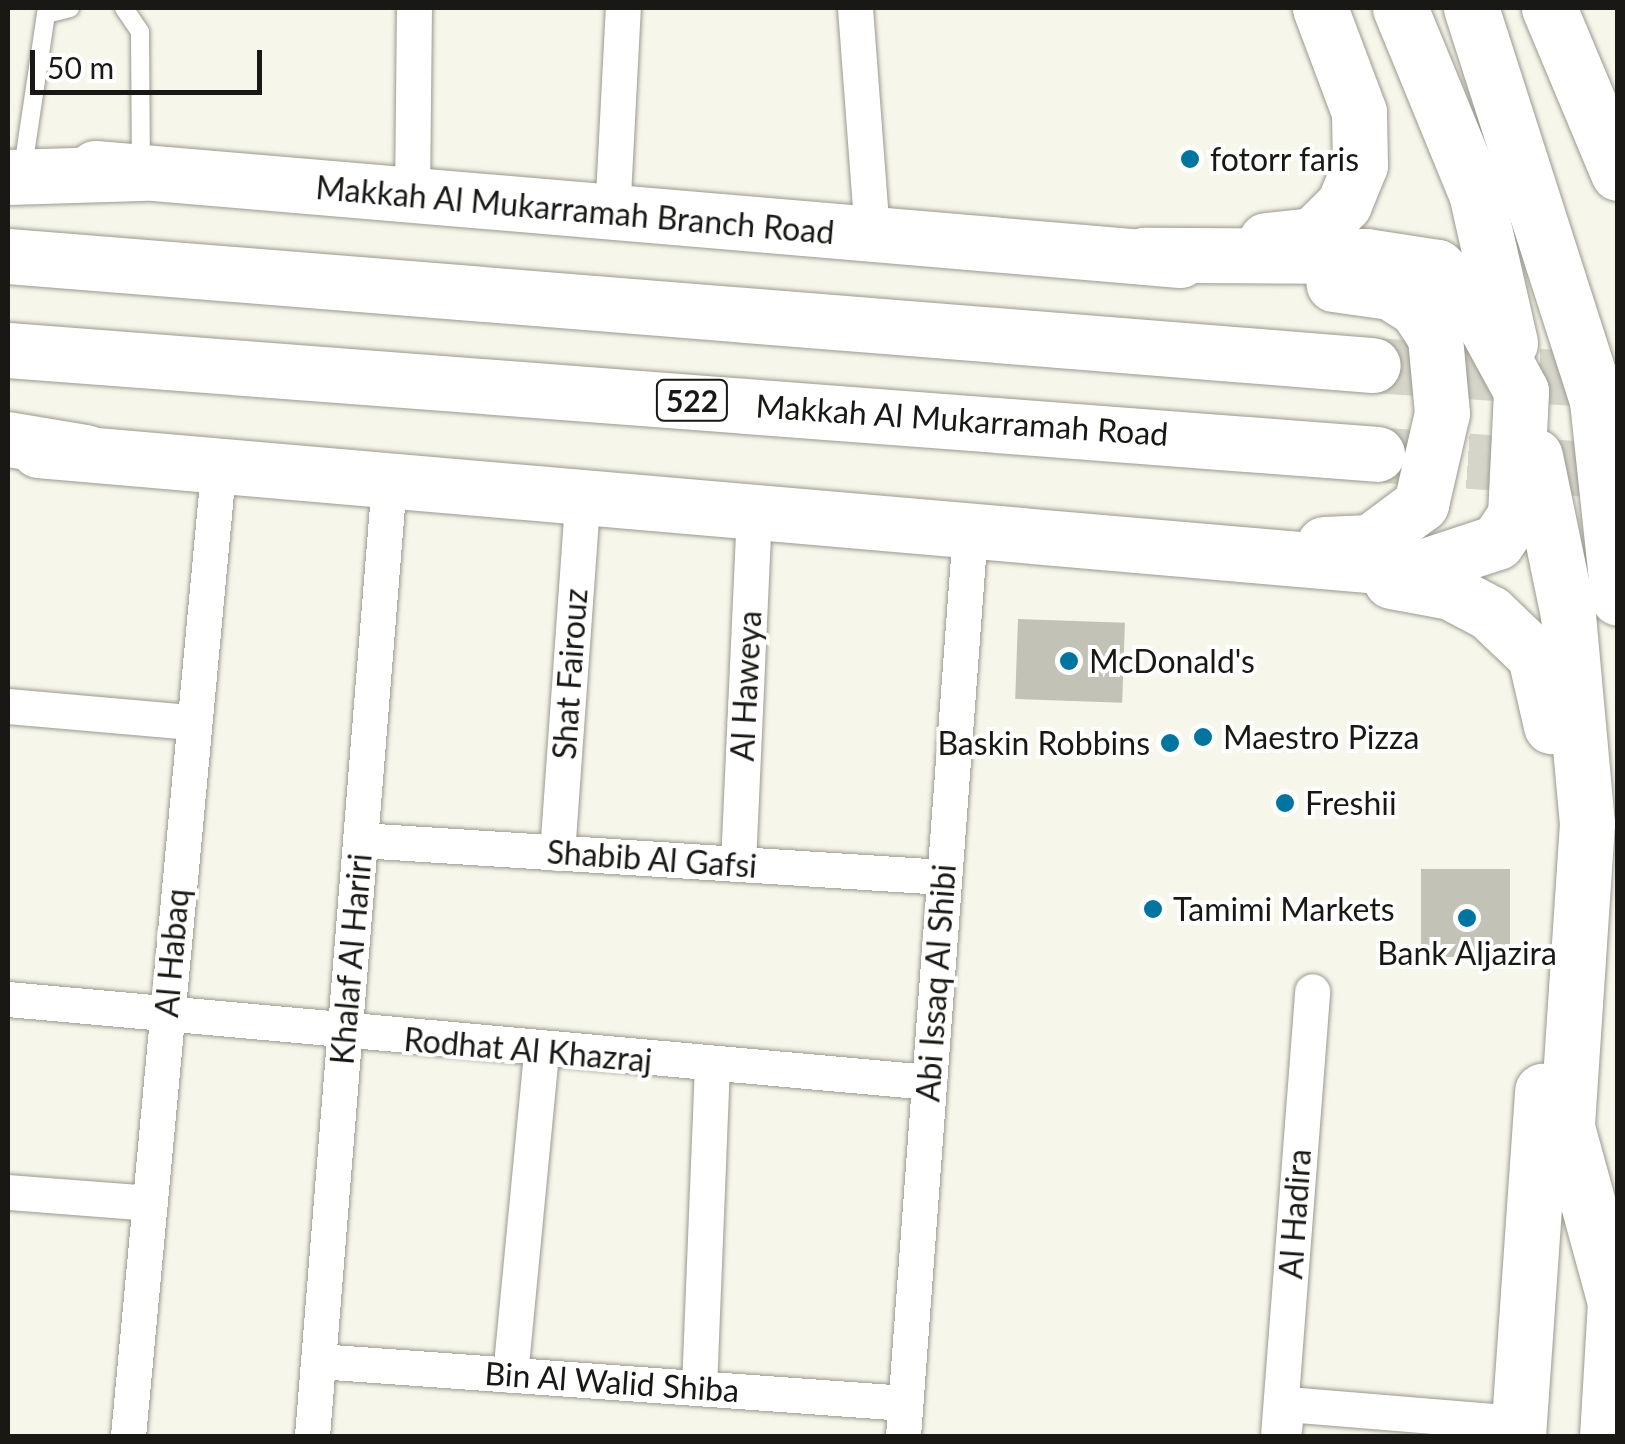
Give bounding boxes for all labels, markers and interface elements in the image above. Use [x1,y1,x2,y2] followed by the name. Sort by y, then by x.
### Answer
[35,30,268,92] scale bar
[47,49,114,85] text: 50 m
[1210,140,1360,178] place label: fotorr faris
[1179,148,1201,170] marker: fotorr faris
[314,168,836,252] street label: Makkah Al Mukarramah Branch Road
[654,375,730,425] road number: 522
[754,386,1170,454] street label: Makkah Al Mukarramah Road
[545,587,595,761] street label: Shat Fairouz
[723,610,769,762] street label: Al Haweya
[1089,642,1255,680] place label: McDonald's
[1058,650,1080,672] marker: McDonald's
[1223,718,1419,756] place label: Maestro Pizza
[937,724,1150,762] place label: Baskin Robbins
[1192,726,1214,748] marker: Maestro Pizza
[1159,732,1181,754] marker: Baskin Robbins
[1305,784,1397,822] place label: Freshii
[1274,792,1296,814] marker: Freshii
[545,832,759,886] street label: Shabib Al Gafsi
[323,851,379,1067] street label: Khalaf Al Hariri
[909,862,963,1104] street label: Abi Issaq Al Shibi
[147,887,197,1019] street label: Al Habaq
[1173,890,1395,928] place label: Tamimi Markets
[1142,898,1164,920] marker: Tamimi Markets
[1456,907,1478,929] marker: Bank Aljazira
[1377,934,1557,972] place label: Bank Aljazira
[402,1020,654,1080] street label: Rodhat Al Khazraj
[1271,1148,1319,1280] street label: Al Hadira
[483,1354,741,1410] street label: Bin Al Walid Shiba

